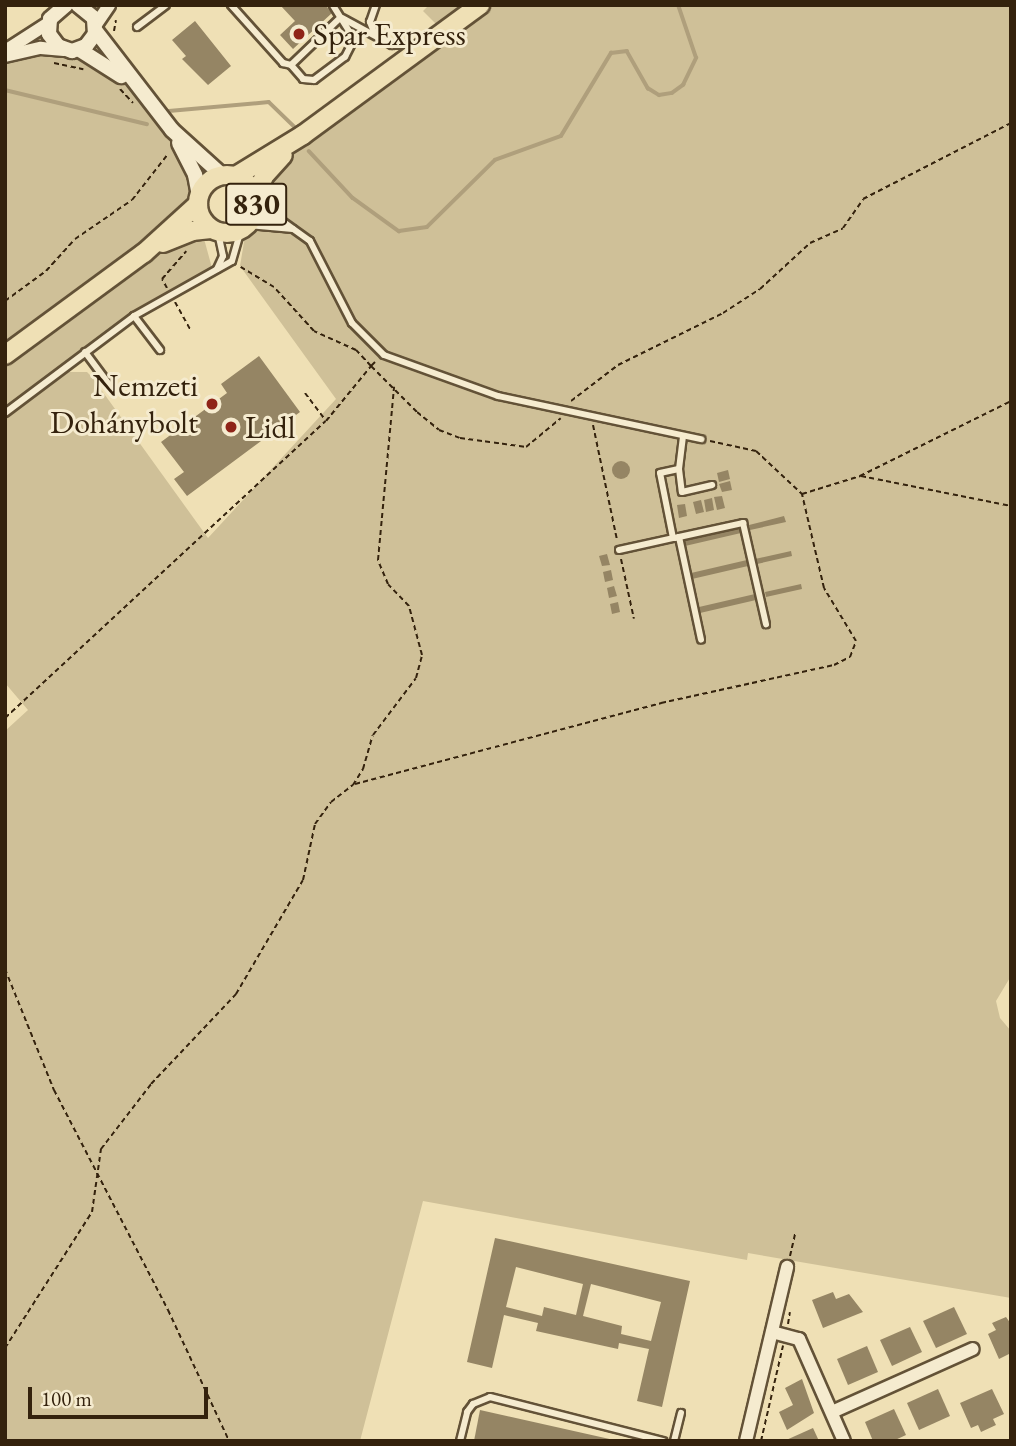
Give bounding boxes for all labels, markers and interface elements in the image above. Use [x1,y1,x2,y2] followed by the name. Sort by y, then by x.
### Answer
[313,15,466,53] place label: Spar Express
[291,26,307,42] marker: Spar Express
[224,178,288,230] road number: 830
[50,367,198,442] place label: Nemzeti Dohánybolt
[204,396,220,412] marker: Nemzeti Dohánybolt
[245,408,295,446] place label: Lidl
[223,419,239,435] marker: Lidl
[32,1372,212,1416] scale bar
[41,1385,92,1412] text: 100 m

